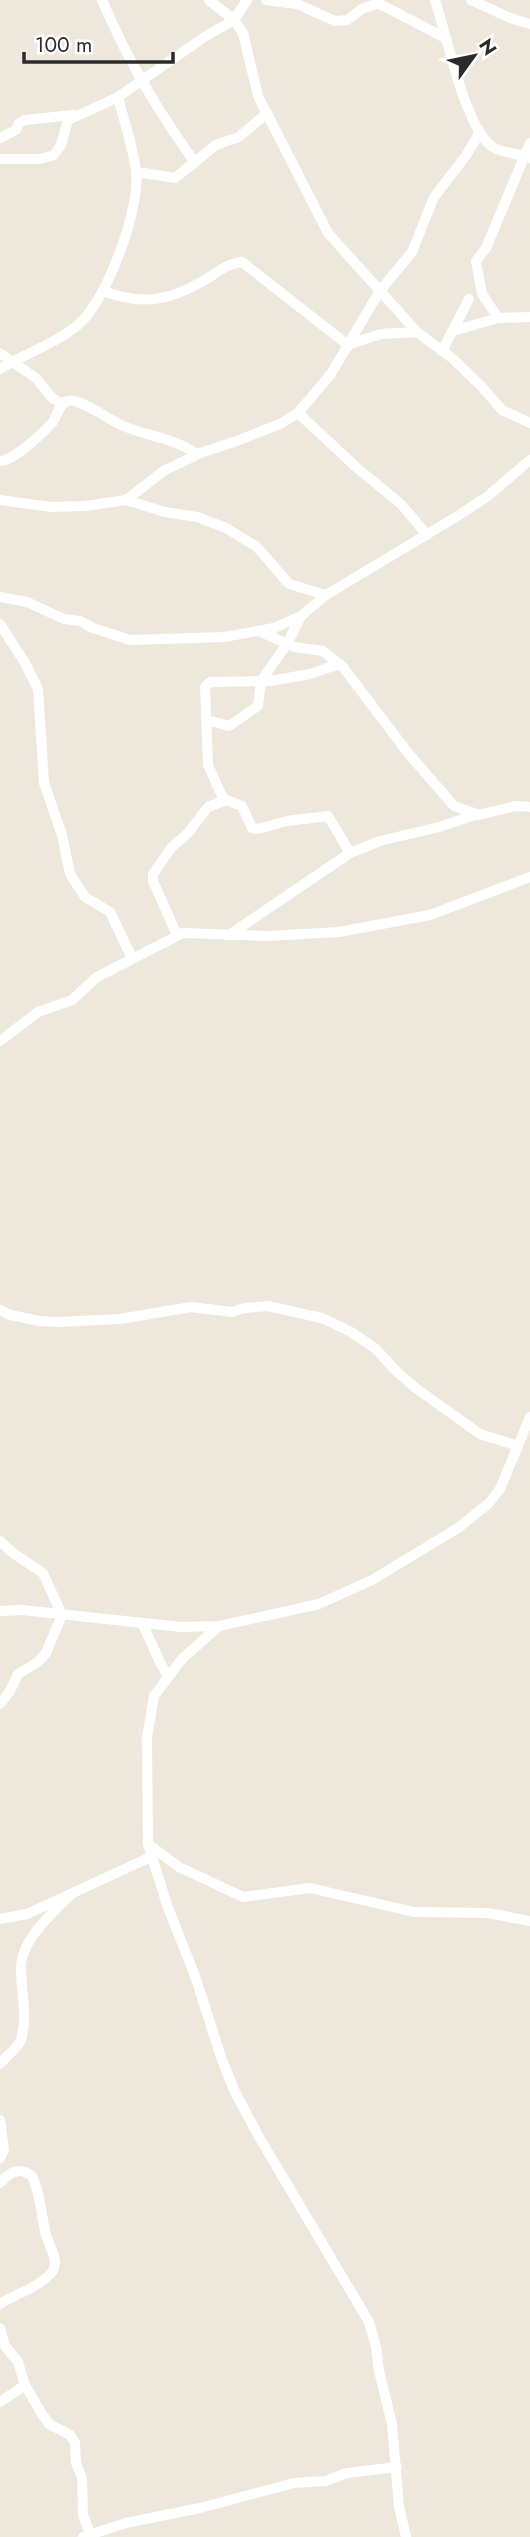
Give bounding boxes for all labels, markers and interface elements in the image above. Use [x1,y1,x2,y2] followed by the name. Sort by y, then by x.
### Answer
[24,21,173,65] scale bar
[439,21,509,91] north arrow
[35,30,92,60] text: 100 m
[472,33,503,61] text: N

